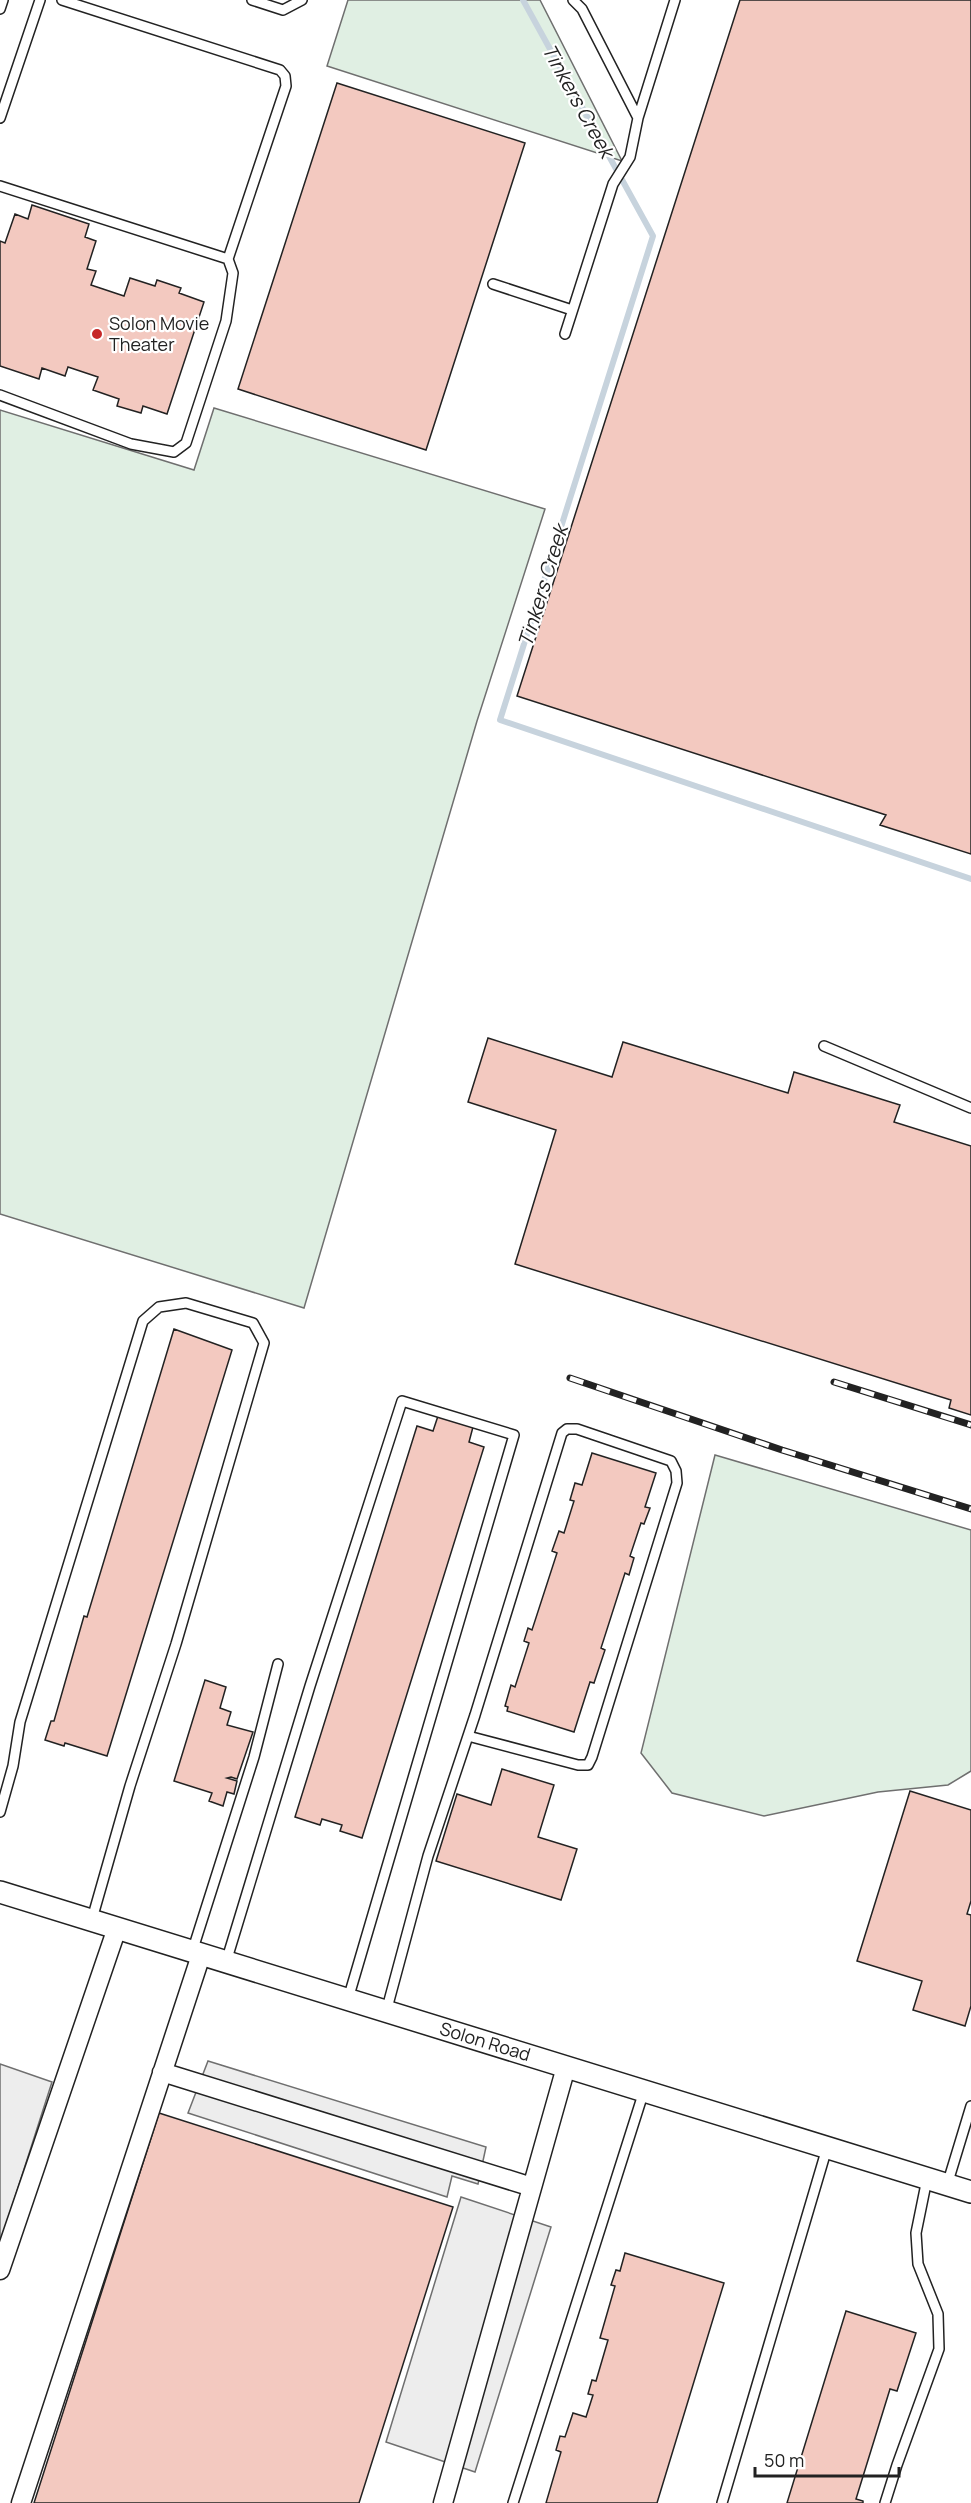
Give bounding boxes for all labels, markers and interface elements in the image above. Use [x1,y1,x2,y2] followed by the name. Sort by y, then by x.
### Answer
[536,39,622,165] water label: Tinkers Creek
[109,311,209,356] place label: Solon Movie Theater
[90,327,104,341] marker: Solon Movie Theater
[511,519,575,650] water label: Tinkers Creek
[437,2016,534,2066] street label: Solon Road
[755,2440,899,2478] scale bar
[764,2448,804,2472] text: 50 m

